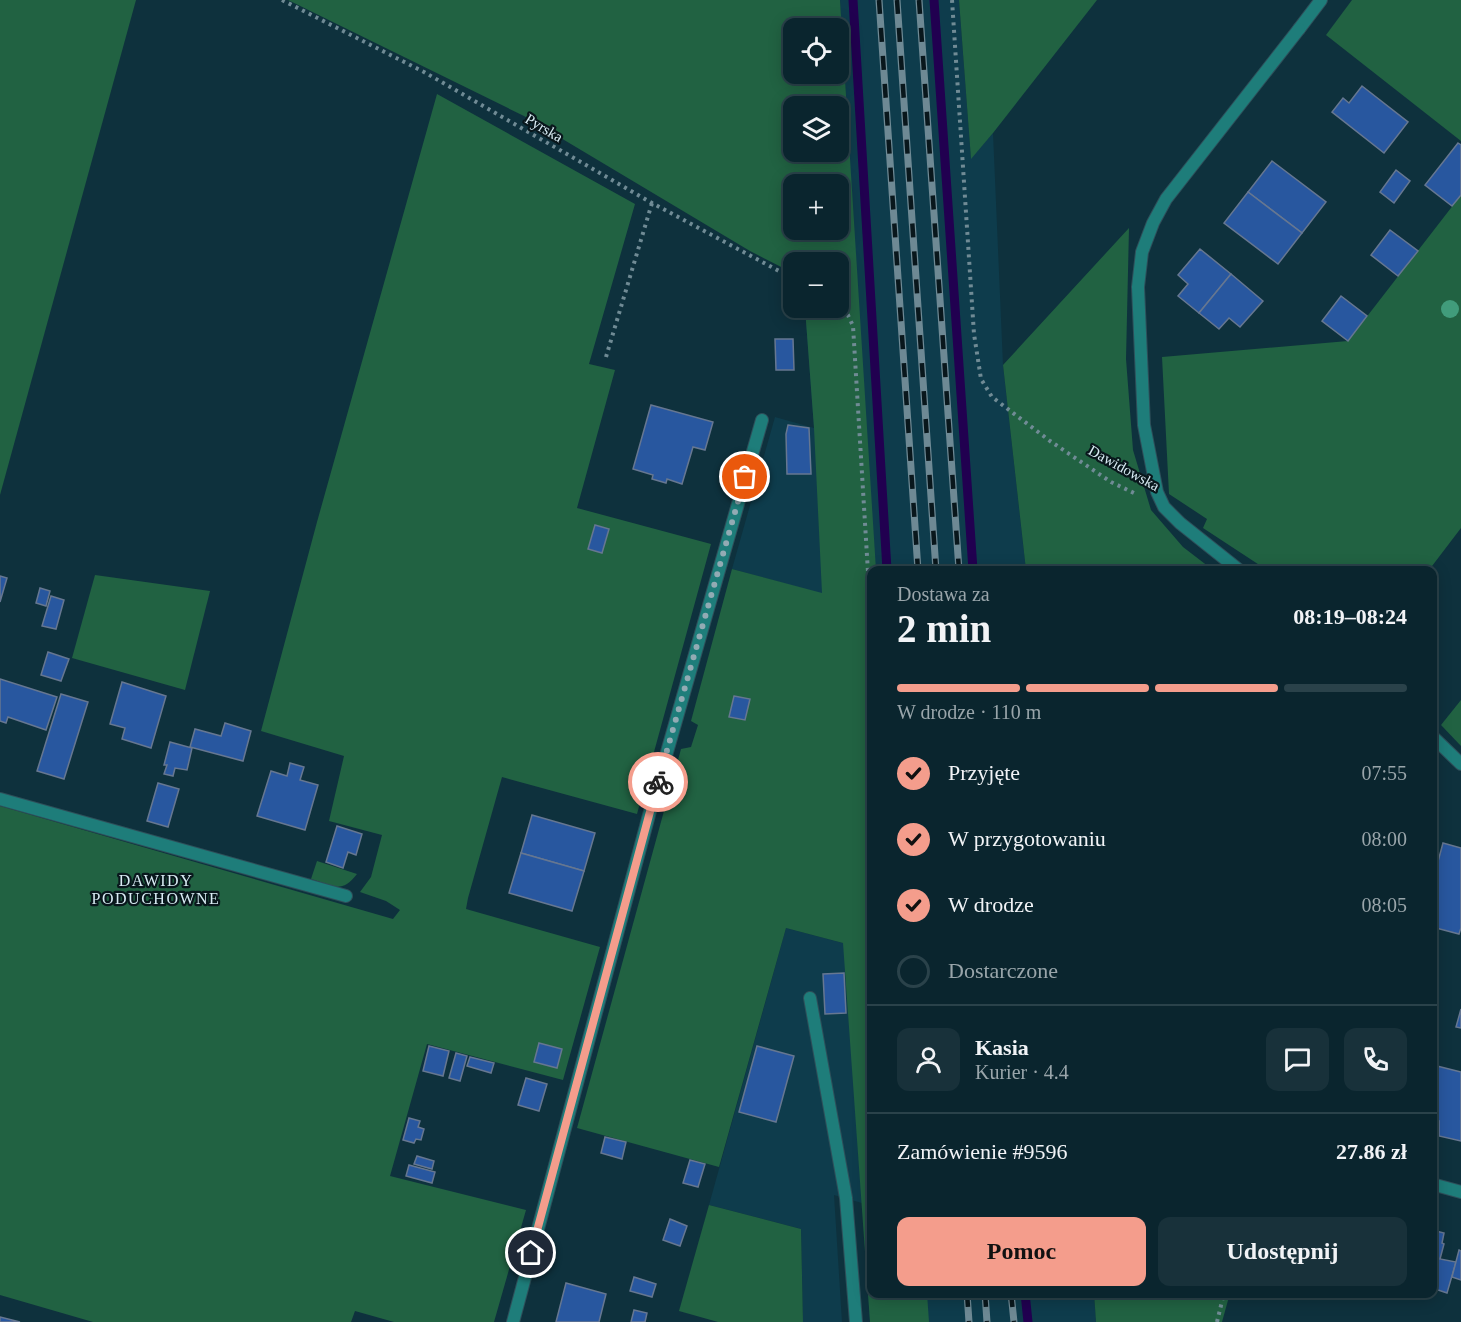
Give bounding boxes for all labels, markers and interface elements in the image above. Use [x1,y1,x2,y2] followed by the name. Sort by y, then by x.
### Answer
[783,18,849,318] map controls
[783,18,849,84] button: locate
[783,96,849,162] button: layers
[522,111,566,146] street label: Pyrska
[783,174,849,240] button: +
[783,252,849,318] button: −
[1086,442,1162,494] street label: Dawidowska
[719,451,770,502] pin
[728,460,761,493] icon: bag
[897,583,990,605] text: Dostawa za
[1293,604,1407,629] text: 08:19–08:24
[897,607,991,650] text: 2 min
[897,701,1041,723] text: W drodze · 110 m
[628,752,688,812] courier
[897,757,930,790] icon: check
[948,760,1020,785] text: Przyjęte
[1361,762,1407,784] text: 07:55
[642,766,675,799] icon: bike
[897,823,930,856] icon: check
[948,826,1106,851] text: W przygotowaniu
[1361,828,1407,850] text: 08:00
[92,872,220,907] district label: DAWIDY PODUCHOWNE
[897,889,930,922] icon: check
[948,892,1034,917] text: W drodze
[1361,894,1407,916] text: 08:05
[948,958,1058,983] text: Dostarczone
[897,1028,960,1091] button: person
[1266,1028,1329,1091] button: chat
[1344,1028,1407,1091] button: phone
[975,1035,1029,1060] text: Kasia
[975,1061,1069,1083] text: Kurier · 4.4
[897,1139,1067,1164] text: Zamówienie #9596
[1336,1139,1407,1164] text: 27.86 zł
[897,1217,1146,1286] button: Pomoc
[1158,1217,1407,1286] button: Udostępnij
[505,1227,556,1278] pin
[514,1236,547,1269] icon: home

